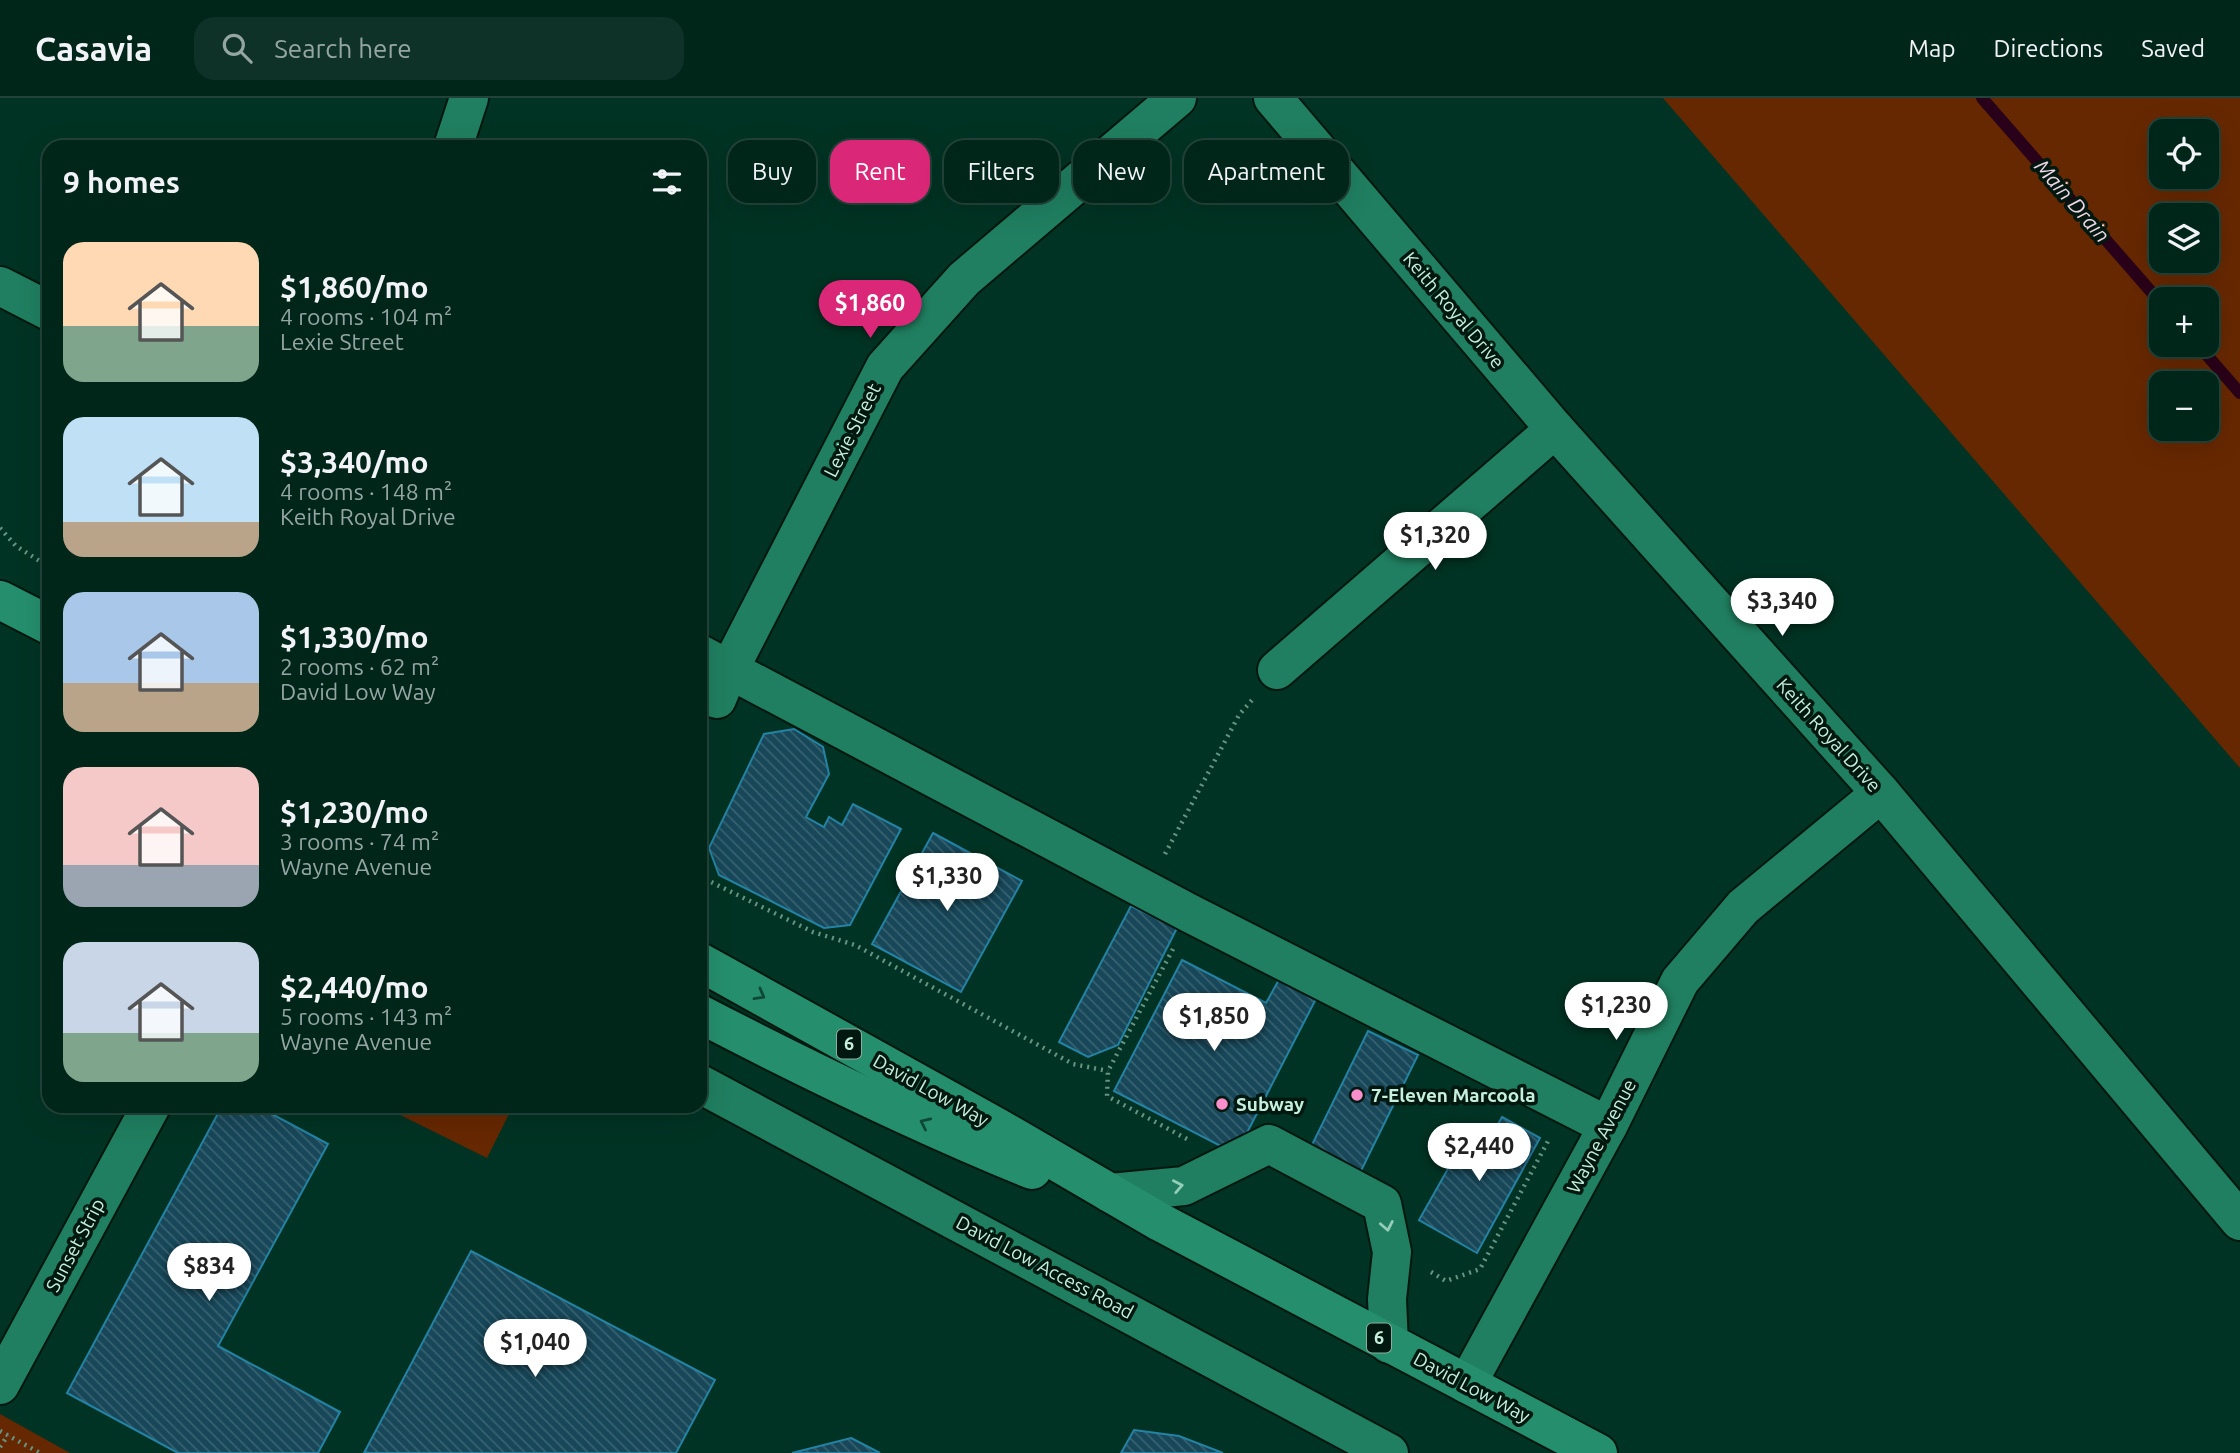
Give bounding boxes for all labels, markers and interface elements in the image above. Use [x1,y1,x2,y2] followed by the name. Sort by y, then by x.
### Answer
[194,17,684,80] search box
[218,29,256,67] icon: search
[35,30,152,67] text: Casavia
[274,34,412,63] text: Search here
[1908,35,1955,62] text: Map
[1993,35,2103,62] text: Directions
[2141,35,2205,62] text: Saved
[2149,119,2219,441] map controls
[2149,119,2219,189] button: locate
[728,140,816,203] chip: Buy
[830,140,930,203] chip: Rent
[944,140,1059,203] chip: Filters
[1073,140,1170,203] chip: New
[1184,140,1349,203] chip: Apartment
[2030,154,2115,247] water label: Main Drain
[648,163,686,201] icon: filters
[63,165,180,199] text: 9 homes
[2149,203,2219,273] button: layers
[1399,247,1509,373] street label: Keith Royal Drive
[119,270,203,354] icon: home
[280,270,429,304] text: $1,860/mo
[813,280,927,340] pin: $1,860
[2149,287,2219,357] button: +
[835,290,905,315] text: $1,860
[280,304,452,329] text: 4 rooms · 104 m²
[280,329,404,354] text: Lexie Street
[2149,371,2219,441] button: −
[819,379,885,481] street label: Lexie Street
[119,445,203,529] icon: home
[280,445,429,479] text: $3,340/mo
[280,479,452,504] text: 4 rooms · 148 m²
[280,504,456,529] text: Keith Royal Drive
[1378,512,1492,572] pin: $1,320
[1400,522,1470,547] text: $1,320
[1725,578,1839,638] pin: $3,340
[1747,588,1817,613] text: $3,340
[119,620,203,704] icon: home
[280,620,429,654] text: $1,330/mo
[280,654,439,679] text: 2 rooms · 62 m²
[1772,674,1886,796] street label: Keith Royal Drive
[280,679,436,704] text: David Low Way
[119,795,203,879] icon: home
[280,795,429,829] text: $1,230/mo
[280,829,439,854] text: 3 rooms · 74 m²
[280,854,432,879] text: Wayne Avenue
[890,854,1004,913] pin: $1,330
[912,863,982,888] text: $1,330
[119,970,203,1054] icon: home
[280,970,429,1004] text: $2,440/mo
[1559,982,1673,1042] pin: $1,230
[752,987,765,1000] one-way arrow
[1581,992,1651,1017] text: $1,230
[1157,993,1271,1053] pin: $1,850
[1179,1003,1249,1028] text: $1,850
[280,1004,452,1029] text: 5 rooms · 143 m²
[280,1029,432,1054] text: Wayne Avenue
[837,1029,861,1058] road number: 6
[869,1049,993,1131] street label: David Low Way
[1562,1075,1640,1197] street label: Wayne Avenue
[1371,1084,1535,1106] place label: 7-Eleven Marcoola
[1349,1087,1365,1103] marker: 7-Eleven Marcoola
[1236,1093,1304,1115] place label: Subway
[1214,1096,1230,1112] marker: Subway
[920,1117,933,1131] one-way arrow
[1422,1124,1536,1183] pin: $2,440
[1444,1133,1514,1158] text: $2,440
[1172,1179,1184,1194] one-way arrow
[41,1195,109,1295] street label: Sunset Strip
[953,1211,1137,1323] street label: David Low Access Road
[1379,1220,1394,1232] one-way arrow
[168,1244,250,1303] pin: $834
[183,1253,235,1278] text: $834
[478,1320,592,1379] pin: $1,040
[1367,1324,1391,1352] road number: 6
[500,1329,570,1354] text: $1,040
[1410,1347,1534,1427] street label: David Low Way

